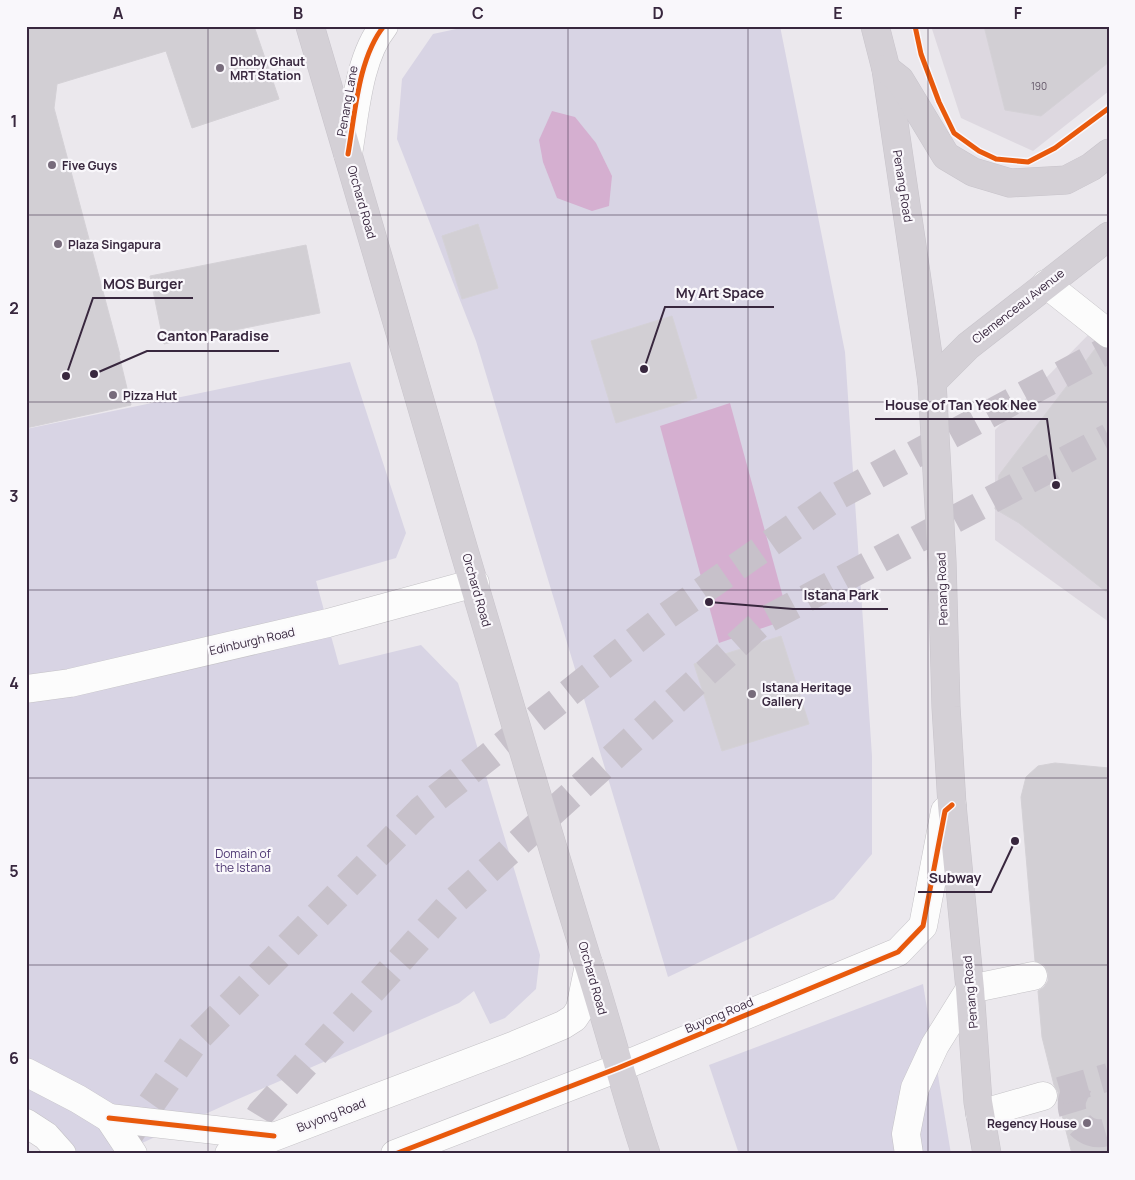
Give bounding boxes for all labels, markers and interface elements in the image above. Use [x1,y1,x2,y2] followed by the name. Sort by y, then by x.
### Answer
[113,2,124,24] text: A
[293,2,303,24] text: B
[472,2,484,24] text: C
[652,2,664,24] text: D
[833,2,843,24] text: E
[1014,2,1023,24] text: F
[230,53,305,84] place label: Dhoby Ghaut MRT Station
[214,62,226,74] marker: Dhoby Ghaut MRT Station
[332,64,362,138] street label: Penang Lane
[1031,79,1047,93] house number: 190
[10,110,18,132] text: 1
[889,149,917,223] street label: Penang Road
[62,157,118,174] place label: Five Guys
[46,159,58,171] marker: Five Guys
[343,163,381,241] street label: Orchard Road
[68,236,161,253] place label: Plaza Singapura
[52,238,64,250] marker: Plaza Singapura
[968,265,1068,347] street label: Clemenceau Avenue
[93,269,193,298] callout: MOS Burger
[103,274,183,293] text: MOS Burger
[665,278,774,307] callout: My Art Space
[676,283,764,302] text: My Art Space
[9,297,19,319] text: 2
[147,322,279,351] callout: Canton Paradise
[157,326,269,345] text: Canton Paradise
[123,387,177,404] place label: Pizza Hut
[107,389,119,401] marker: Pizza Hut
[875,390,1047,419] callout: House of Tan Yeok Nee
[885,395,1037,414] text: House of Tan Yeok Nee
[9,485,19,507] text: 3
[458,551,496,629] street label: Orchard Road
[932,552,952,626] street label: Penang Road
[793,580,888,609] callout: Istana Park
[803,585,879,604] text: Istana Park
[208,623,296,659] street label: Edinburgh Road
[9,672,19,694] text: 4
[762,679,852,710] place label: Istana Heritage Gallery
[746,688,758,700] marker: Istana Heritage Gallery
[215,845,272,876] park label: Domain of the Istana
[9,860,19,882] text: 5
[918,863,991,892] callout: Subway
[929,868,981,887] text: Subway
[574,939,612,1017] street label: Orchard Road
[958,955,982,1029] street label: Penang Road
[682,993,756,1037] street label: Buyong Road
[9,1047,19,1069] text: 6
[294,1094,368,1136] street label: Buyong Road
[987,1115,1077,1132] place label: Regency House
[1081,1117,1093,1129] marker: Regency House

